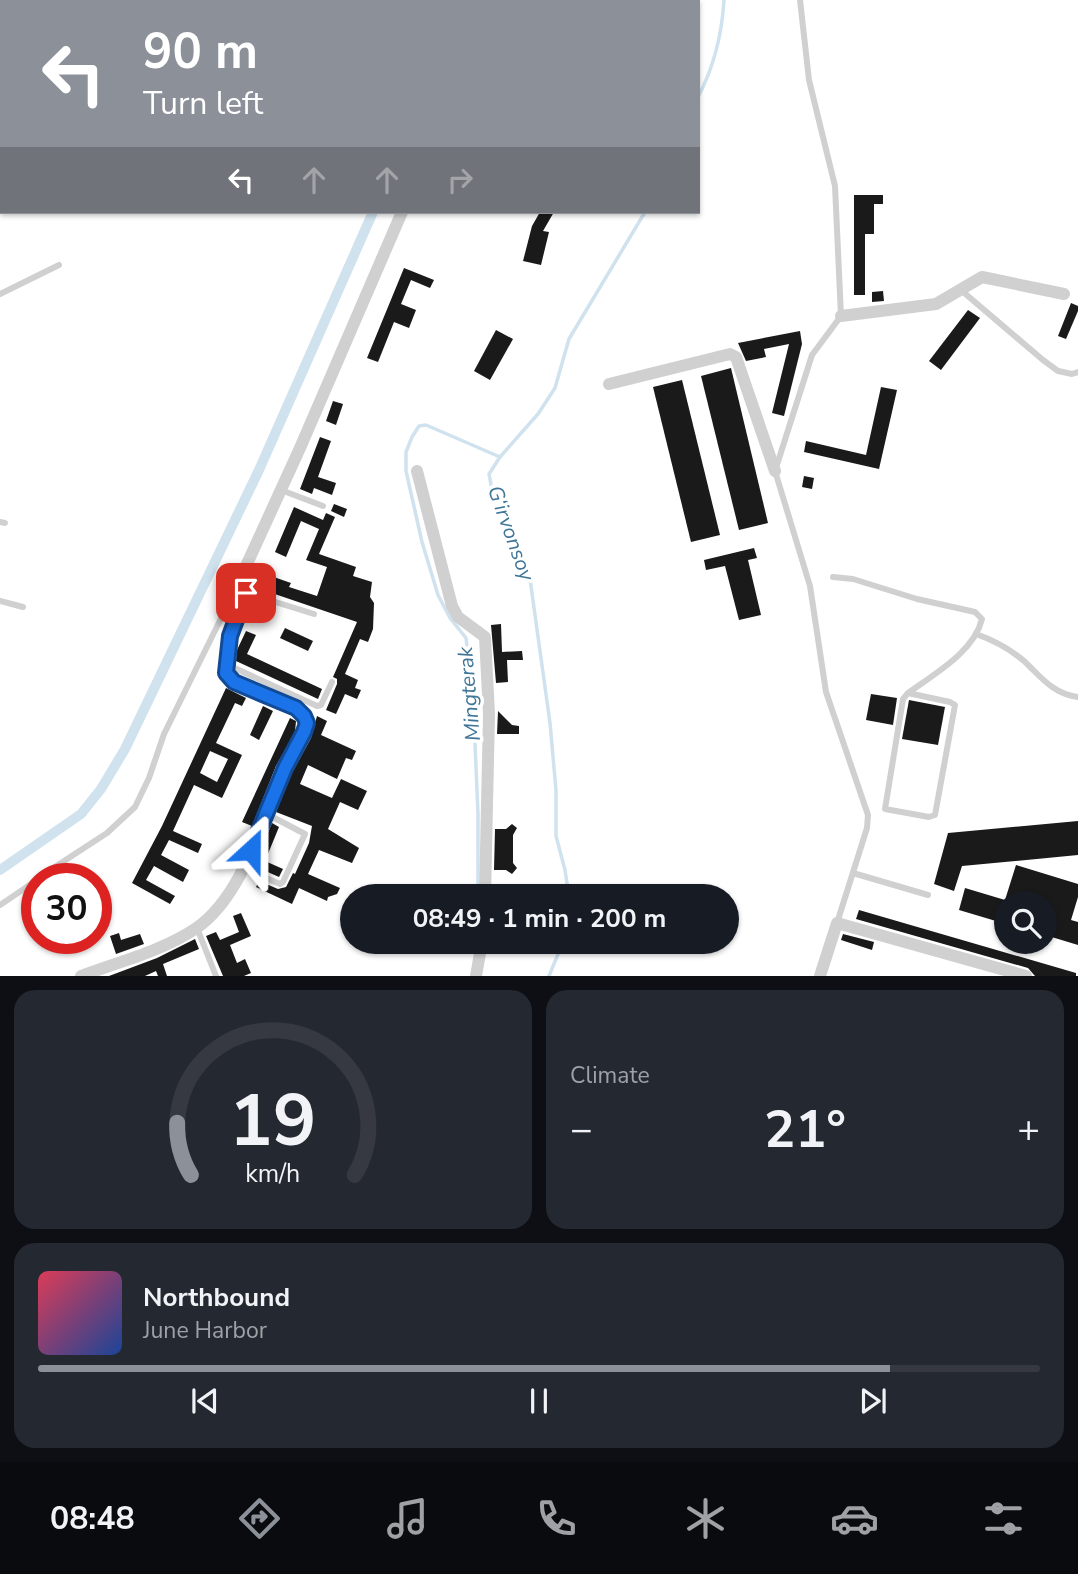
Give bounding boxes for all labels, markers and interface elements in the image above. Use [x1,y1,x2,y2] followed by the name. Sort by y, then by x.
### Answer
[143,18,258,85] text: 90 m
[28,28,119,119] icon: left
[143,82,263,125] text: Turn left
[222,161,260,199] icon: left
[295,161,333,199] icon: ahead
[368,161,406,199] icon: ahead
[441,161,479,199] icon: right
[481,481,542,586] water label: G‘irvonsoy
[216,563,276,623] pin
[227,574,265,612] icon: arrive
[451,645,487,742] water label: Mingterak
[214,813,288,887] position arrow
[21,863,112,954] speed limit sign: 30
[994,891,1057,954] map controls
[994,891,1057,954] button: search
[413,901,666,936] text: 08:49 · 1 min · 200 m
[570,1060,650,1091] text: Climate
[229,1072,317,1172] text: 19
[764,1094,846,1165] text: 21°
[570,1104,593,1155] text: −
[1017,1104,1040,1155] text: +
[245,1157,301,1191] text: km/h
[143,1280,290,1315] text: Northbound
[143,1315,267,1346] text: June Harbor
[186,1382,224,1420] icon: previous
[520,1382,558,1420] icon: pause
[854,1382,892,1420] icon: next
[235,1494,284,1543] icon: directions
[383,1494,432,1543] icon: music
[532,1494,581,1543] icon: phone
[681,1494,730,1543] icon: climate
[830,1494,879,1543] icon: car
[979,1494,1028,1543] icon: filters
[50,1497,135,1540] text: 08:48

